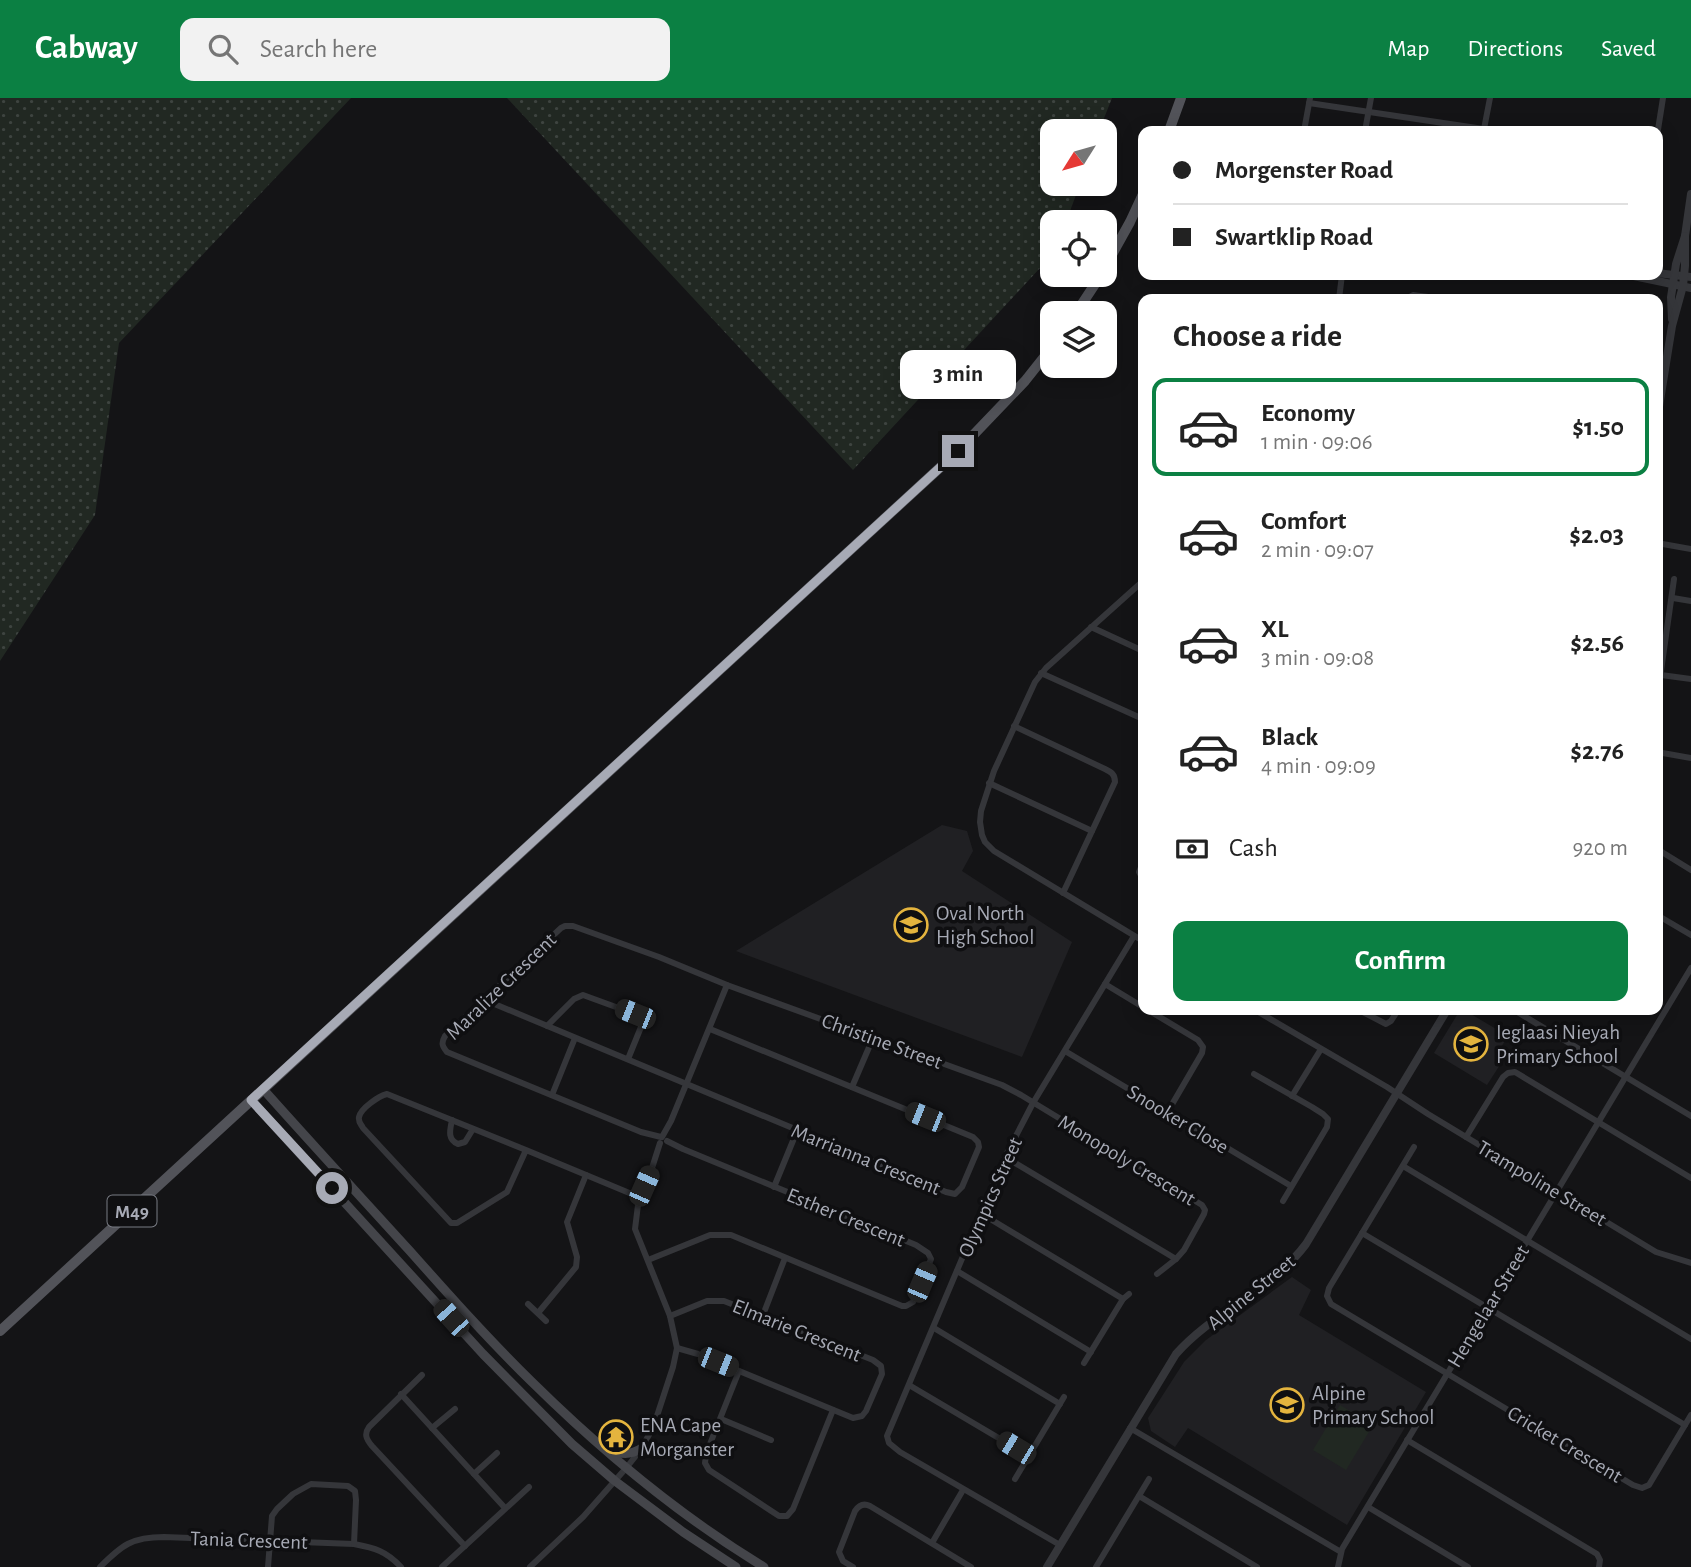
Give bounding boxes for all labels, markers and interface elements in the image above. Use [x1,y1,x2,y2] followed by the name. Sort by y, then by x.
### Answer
[180,18,670,81] search box
[204,30,242,68] icon: search
[35,32,138,65] text: Cabway
[260,36,377,62] text: Search here
[1387,37,1429,61] text: Map
[1467,37,1563,61] text: Directions
[1601,37,1656,61] text: Saved
[1040,119,1116,196] north arrow
[1040,119,1117,378] map controls
[1215,157,1393,183] text: Morgenster Road
[1040,210,1117,287] button: locate
[1215,224,1373,250] text: Swartklip Road
[1040,301,1117,378] button: layers
[1173,320,1342,352] text: Choose a ride
[900,350,1016,398] callout: 3 min
[933,363,983,386] text: 3 min
[1177,396,1240,459] icon: car
[1261,400,1355,426] text: Economy
[1572,414,1624,440] text: $1.50
[1261,431,1373,454] text: 1 min · 09:06
[942,435,974,467] route end
[1177,504,1240,567] icon: car
[1261,508,1346,534] text: Comfort
[1569,522,1624,548] text: $2.03
[1261,539,1374,562] text: 2 min · 09:07
[1177,612,1240,675] icon: car
[1261,616,1288,642] text: XL
[1570,630,1624,656] text: $2.56
[1261,647,1374,670] text: 3 min · 09:08
[1177,720,1240,783] icon: car
[1261,724,1318,750] text: Black
[1570,738,1624,764] text: $2.76
[1261,755,1376,778] text: 4 min · 09:09
[1173,830,1211,868] icon: cash
[1229,835,1278,861] text: Cash
[1572,837,1628,860] text: 920 m
[936,903,1034,948] place label: Oval North High School
[892,906,930,944] school or university icon: Oval North High School
[1173,921,1628,1001] button: Confirm
[442,929,561,1044] street label: Maralize Crescent
[612,996,659,1032] car
[819,1010,945,1073] street label: Christine Street
[1496,1022,1620,1067] place label: Ieglaasi Nieyah Primary School
[1452,1025,1490,1063] school or university icon: Ieglaasi Nieyah Primary School
[1123,1081,1232,1158] street label: Snooker Close
[902,1099,949,1135] car
[1054,1111,1199,1210] street label: Monopoly Crescent
[788,1120,944,1199] street label: Marrianna Crescent
[955,1134,1026,1260] street label: Olympics Street
[1474,1137,1610,1230] street label: Trampoline Street
[626,1163,663,1209] car
[316,1172,348,1204] route start
[784,1184,908,1251] street label: Esther Crescent
[108,1196,156,1226] road number: M49
[1444,1241,1533,1371] street label: Hengelaar Street
[1203,1251,1300,1334] street label: Alpine Street
[905,1259,940,1305] car
[430,1295,473,1341] car
[730,1295,864,1366] street label: Elmarie Crescent
[695,1344,742,1380] car
[1312,1383,1435,1428] place label: Alpine Primary School
[1268,1386,1306,1424] school or university icon: Alpine Primary School
[1504,1402,1626,1487] street label: Cricket Crescent
[640,1415,734,1460] place label: ENA Cape Morganster
[597,1418,635,1456] temple icon: ENA Cape Morganster
[993,1428,1040,1468] car
[190,1528,308,1553] street label: Tania Crescent

